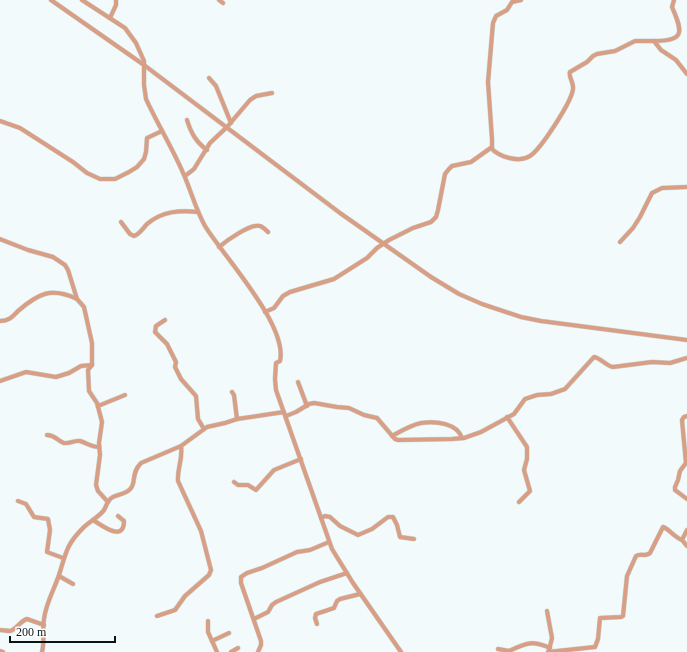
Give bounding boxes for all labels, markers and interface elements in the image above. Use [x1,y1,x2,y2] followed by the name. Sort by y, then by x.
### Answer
[10,618,115,644] scale bar
[16,625,47,639] text: 200 m

